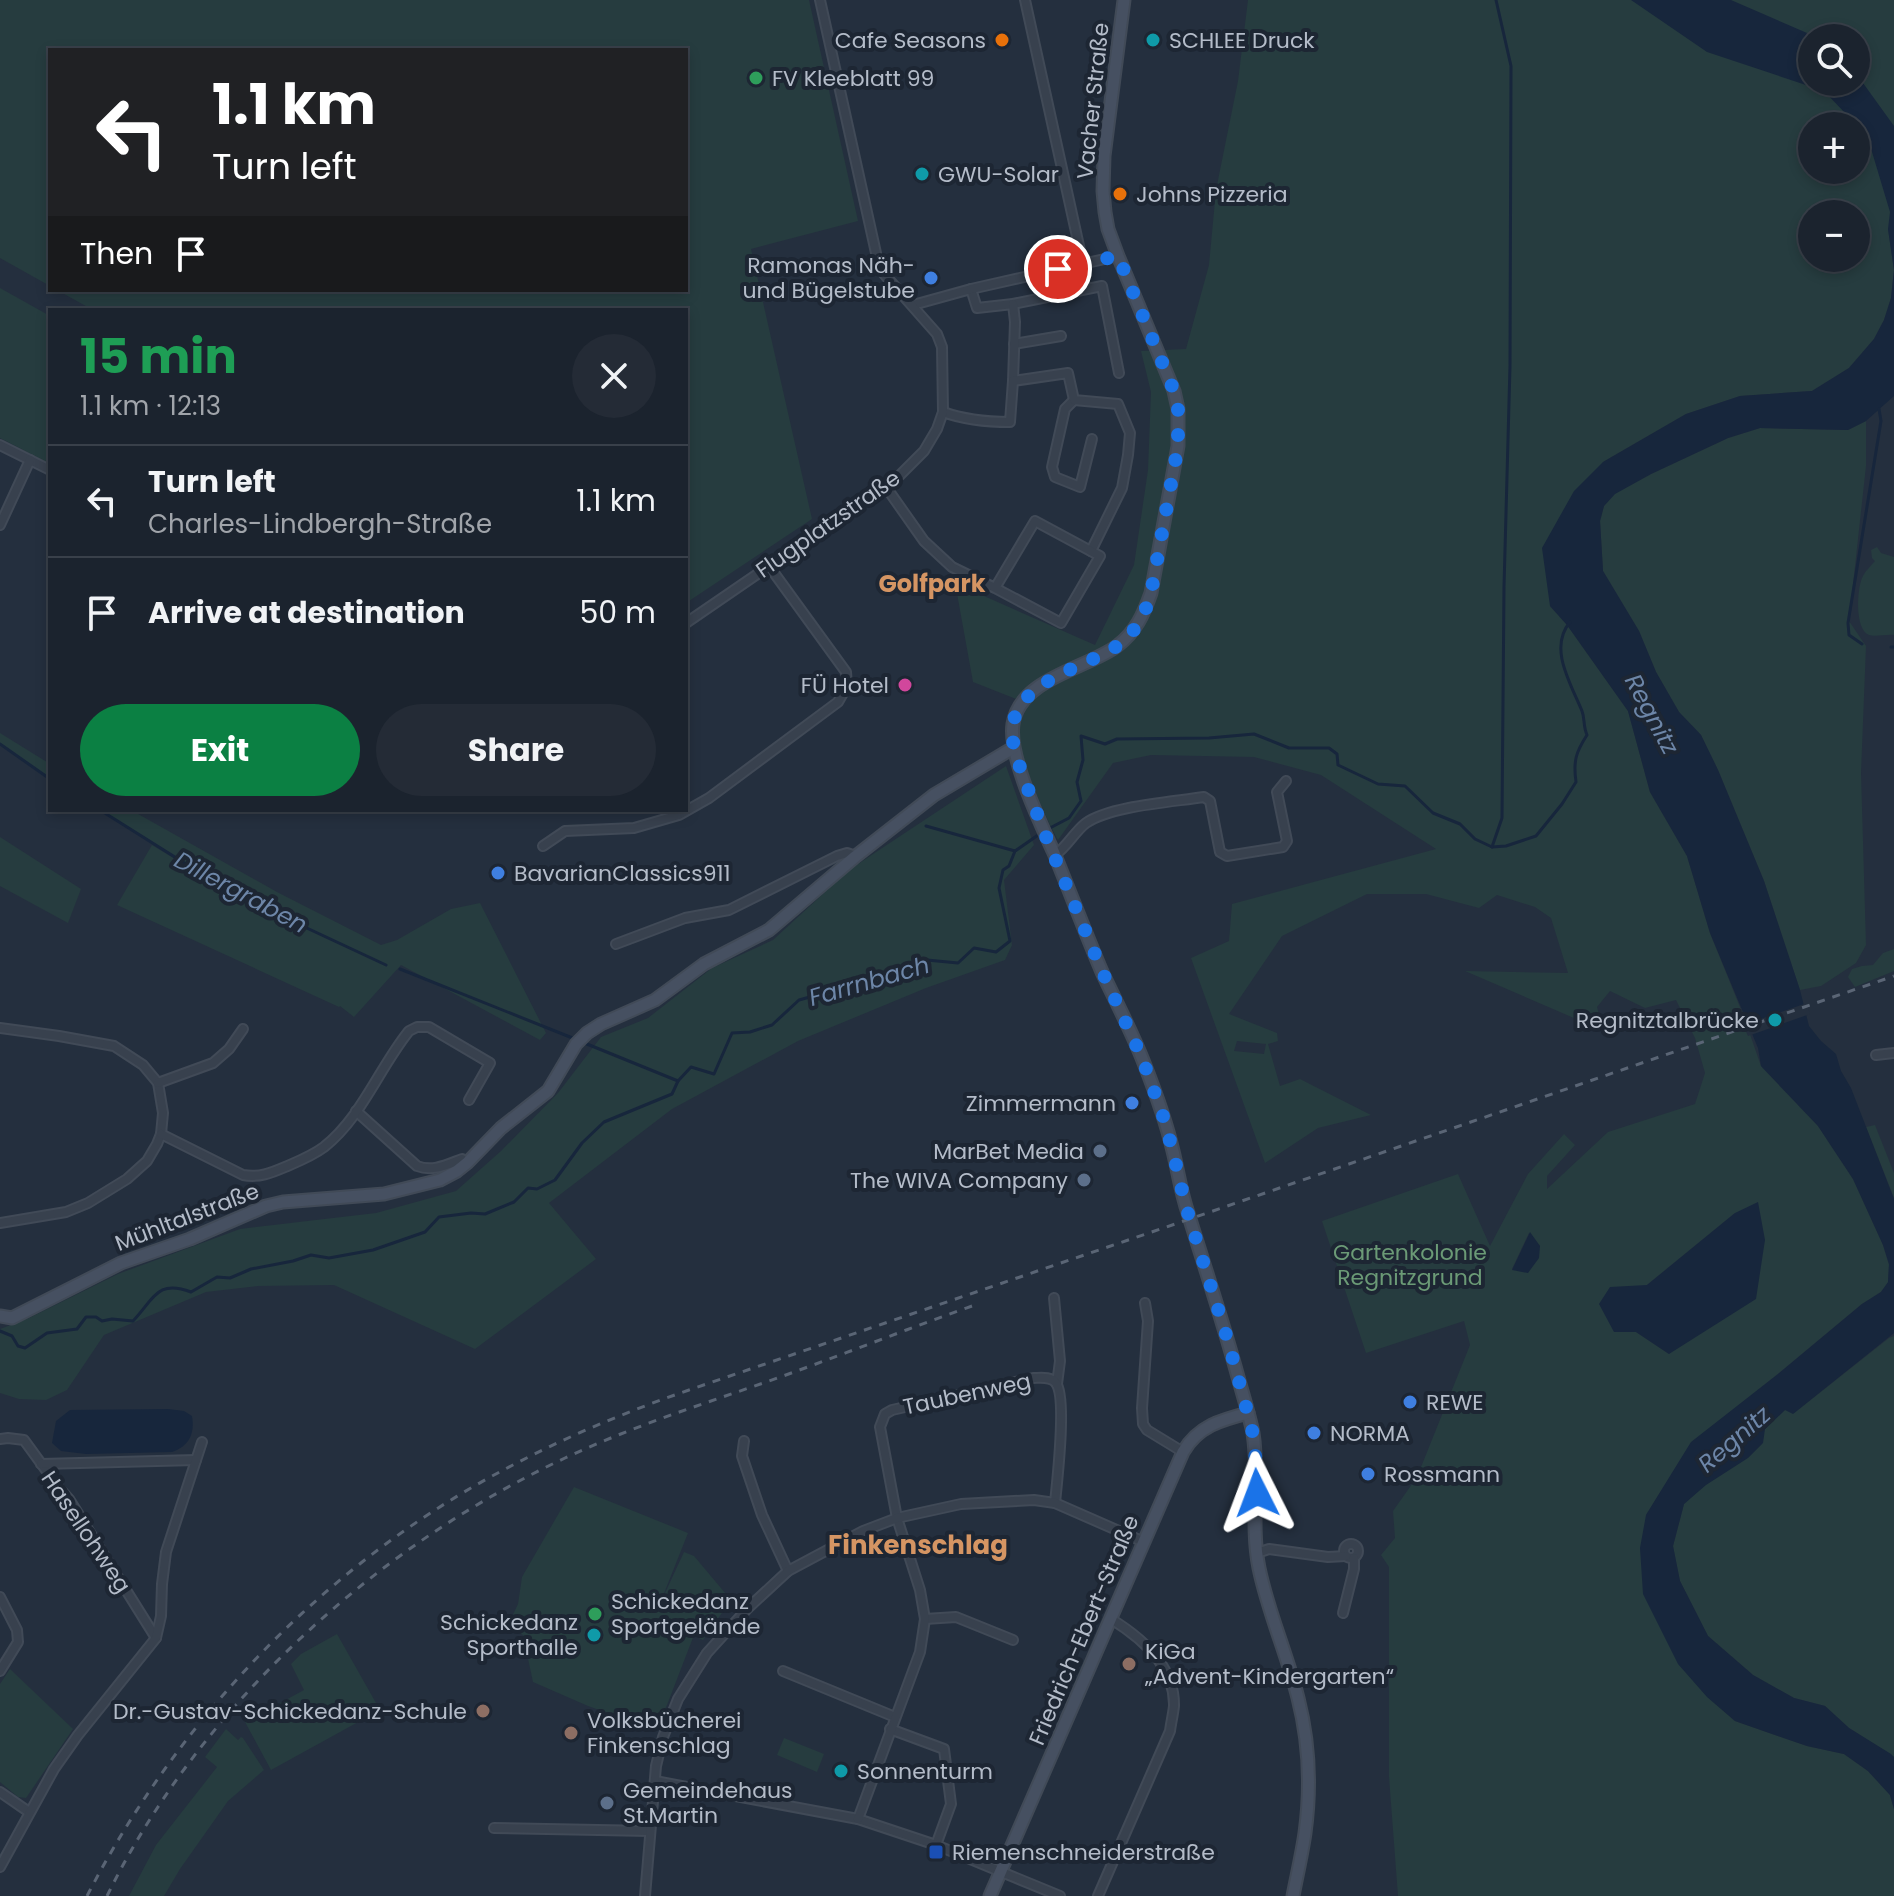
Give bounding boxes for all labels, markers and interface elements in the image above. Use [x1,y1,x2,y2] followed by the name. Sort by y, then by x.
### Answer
[1069,21,1117,181] street label: Vacher Straße
[1798,24,1870,272] map controls
[1798,24,1870,96] button: search
[835,25,986,56] place label: Cafe Seasons
[1169,25,1315,56] place label: SCHLEE Druck
[993,31,1011,49] marker: Cafe Seasons
[1144,31,1162,49] marker: SCHLEE Druck
[772,63,934,94] place label: FV Kleeblatt 99
[212,65,376,144] text: 1.1 km
[747,69,765,87] marker: FV Kleeblatt 99
[80,80,184,184] icon: left
[1798,112,1870,184] button: +
[212,141,357,192] text: Turn left
[938,159,1059,190] place label: GWU-Solar
[913,165,931,183] marker: GWU-Solar
[1136,179,1288,210] place label: Johns Pizzeria
[1111,185,1129,203] marker: Johns Pizzeria
[1798,200,1870,272] button: −
[80,232,153,275] text: Then
[169,232,213,276] icon: arrive
[1024,235,1092,303] pin
[1036,247,1080,291] icon: arrive
[743,250,915,306] place label: Ramonas Näh- und Bügelstube
[922,269,940,287] marker: Ramonas Näh- und Bügelstube
[80,323,237,390] text: 15 min
[572,334,656,418] button: close
[80,388,221,424] text: 1.1 km · 12:13
[148,460,276,503] text: Turn left
[750,463,906,585] street label: Flugplatzstraße
[80,479,124,523] icon: left
[576,479,656,522] text: 1.1 km
[148,506,492,542] text: Charles-Lindbergh-Straße
[879,567,986,600] district label: Golfpark
[80,591,124,635] icon: arrive
[148,591,465,634] text: Arrive at destination
[579,591,656,634] text: 50 m
[1617,668,1687,760] water label: Regnitz
[801,670,889,701] place label: FÜ Hotel
[896,676,914,694] marker: FÜ Hotel
[80,704,360,796] button: Exit
[376,704,656,796] button: Share
[169,843,313,941] water label: Dillergraben
[514,858,731,889] place label: BavarianClassics911
[489,864,507,882] marker: BavarianClassics911
[805,948,933,1014] water label: Farrnbach
[1576,1005,1759,1036] place label: Regnitztalbrücke
[1766,1011,1784,1029] marker: Regnitztalbrücke
[966,1088,1116,1119] place label: Zimmermann
[1123,1094,1141,1112] marker: Zimmermann
[933,1136,1084,1167] place label: MarBet Media
[1091,1142,1109,1160] marker: MarBet Media
[850,1165,1069,1196] place label: The WIVA Company
[1075,1171,1093,1189] marker: The WIVA Company
[110,1175,264,1259] street label: Mühltalstraße
[1333,1237,1487,1293] park label: Gartenkolonie Regnitzgrund
[900,1365,1034,1423] street label: Taubenweg
[1426,1387,1483,1418] place label: REWE
[1401,1393,1419,1411] marker: REWE
[1690,1398,1778,1480] water label: Regnitz
[1330,1418,1410,1449] place label: NORMA
[1305,1424,1323,1442] marker: NORMA
[1215,1451,1299,1535] position arrow
[1384,1459,1500,1490] place label: Rossmann
[34,1465,138,1599] street label: Hasellohweg
[1359,1465,1377,1483] marker: Rossmann
[1021,1510,1147,1750] street label: Friedrich-Ebert-Straße
[828,1527,1008,1563] district label: Finkenschlag
[611,1586,760,1642] place label: Schickedanz Sportgelände
[586,1605,604,1623] marker: Schickedanz Sportgelände
[440,1607,578,1663] place label: Schickedanz Sporthalle
[585,1626,603,1644] marker: Schickedanz Sporthalle
[1144,1636,1394,1692] place label: KiGa „Advent-Kindergarten“
[1120,1655,1138,1673] marker: KiGa „Advent-Kindergarten“
[113,1696,467,1727] place label: Dr.-Gustav-Schickedanz-Schule
[474,1702,492,1720] marker: Dr.-Gustav-Schickedanz-Schule
[587,1705,741,1761] place label: Volksbücherei Finkenschlag
[562,1724,580,1742] marker: Volksbücherei Finkenschlag
[857,1756,993,1787] place label: Sonnenturm
[832,1762,850,1780] marker: Sonnenturm
[623,1775,793,1831] place label: Gemeindehaus St.Martin
[598,1794,616,1812] marker: Gemeindehaus St.Martin
[952,1837,1215,1868] place label: Riemenschneiderstraße
[927,1843,945,1861] marker: Riemenschneiderstraße

